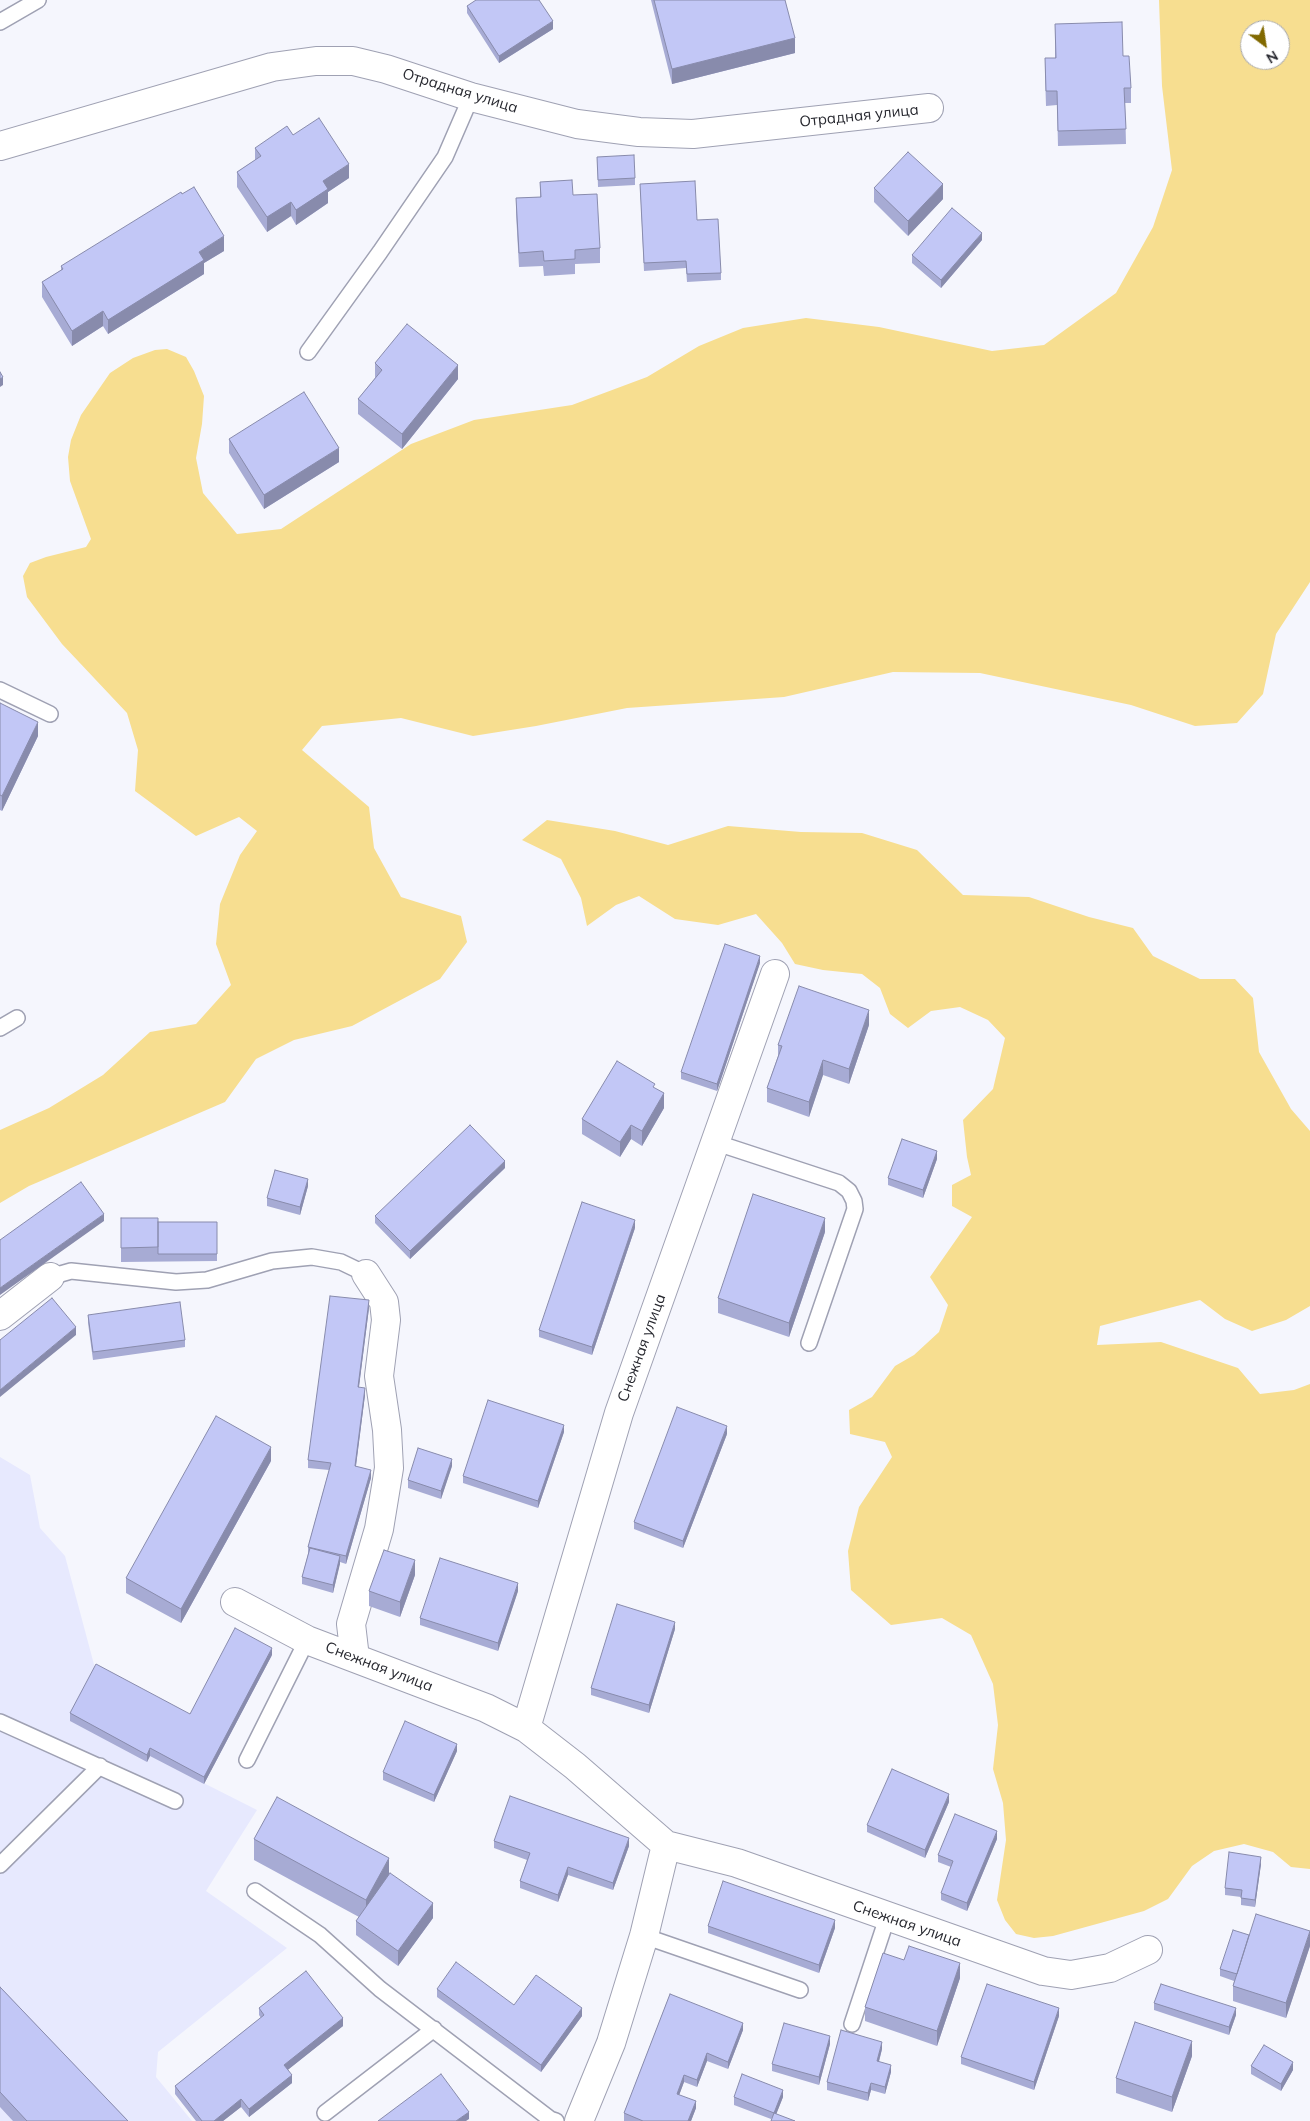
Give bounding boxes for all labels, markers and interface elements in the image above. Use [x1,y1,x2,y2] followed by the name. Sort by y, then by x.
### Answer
[1240,20,1290,70] north arrow
[1263,47,1281,67] text: N
[400,65,520,117] street label: Отрадная улица
[798,101,920,131] street label: Отрадная улица
[614,1292,670,1404] street label: Снежная улица
[323,1638,435,1696] street label: Снежная улица
[850,1897,964,1951] street label: Снежная улица

